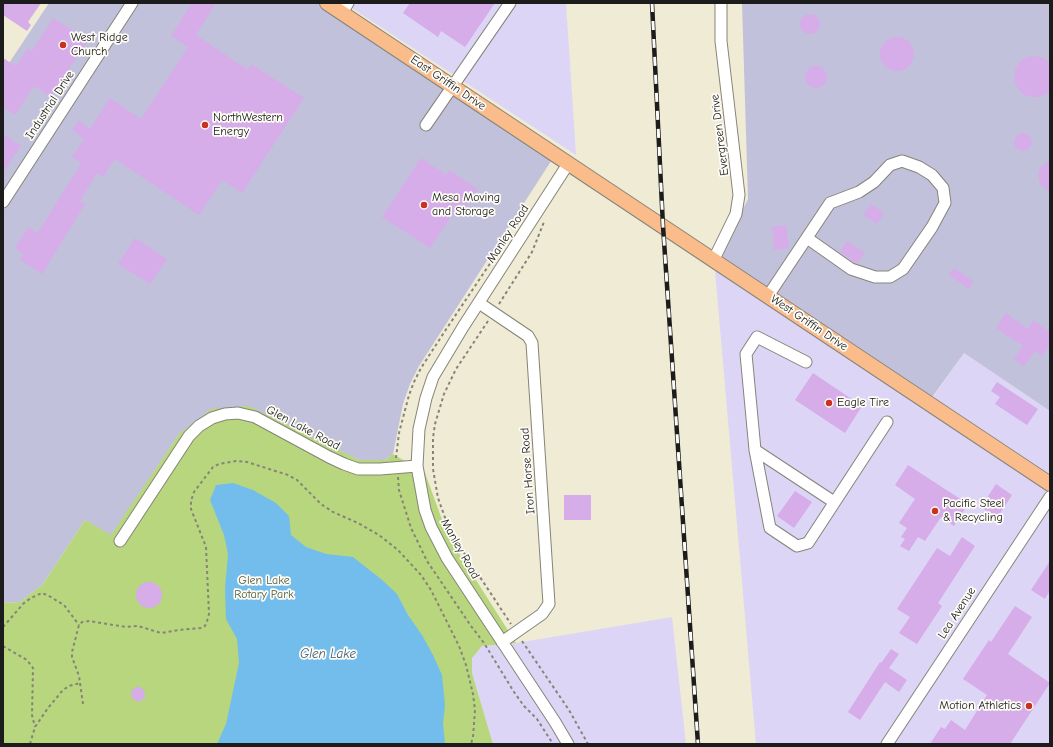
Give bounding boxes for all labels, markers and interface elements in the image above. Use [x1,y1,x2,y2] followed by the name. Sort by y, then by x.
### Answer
[71,31,128,59] place label: West Ridge Church
[58,40,68,50] marker: West Ridge Church
[408,52,488,114] street label: East Griffin Drive
[23,68,77,142] street label: Industrial Drive
[708,94,732,176] street label: Evergreen Drive
[213,111,283,139] place label: NorthWestern Energy
[200,120,210,130] marker: NorthWestern Energy
[432,191,500,219] place label: Mesa Moving and Storage
[419,200,429,210] marker: Mesa Moving and Storage
[484,202,532,266] street label: Manley Road
[768,292,850,354] street label: West Griffin Drive
[837,396,889,410] place label: Eagle Tire
[824,398,834,408] marker: Eagle Tire
[264,403,342,453] street label: Glen Lake Road
[518,427,538,515] street label: Iron Horse Road
[943,497,1004,525] place label: Pacific Steel & Recycling
[930,506,940,516] marker: Pacific Steel & Recycling
[438,516,482,582] street label: Manley Road
[234,574,294,602] park label: Glen Lake Rotary Park
[935,585,979,641] street label: Lea Avenue
[300,646,356,662] water label: Glen Lake
[939,699,1021,713] place label: Motion Athletics
[1024,701,1034,711] marker: Motion Athletics

